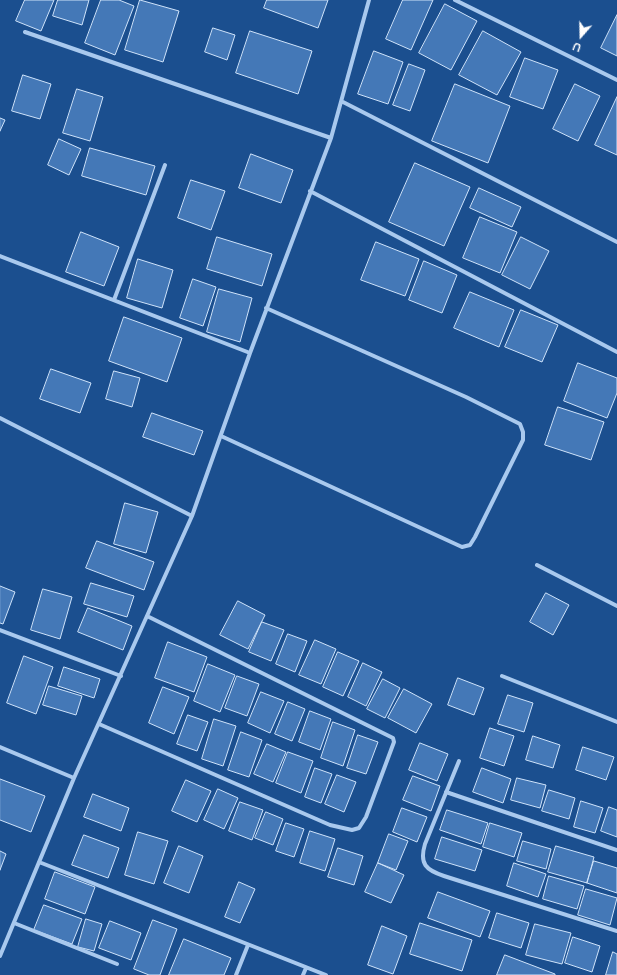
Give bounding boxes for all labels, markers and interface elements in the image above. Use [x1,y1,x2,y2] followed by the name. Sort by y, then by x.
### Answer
[561,16,601,56] north arrow
[571,39,583,55] text: U

